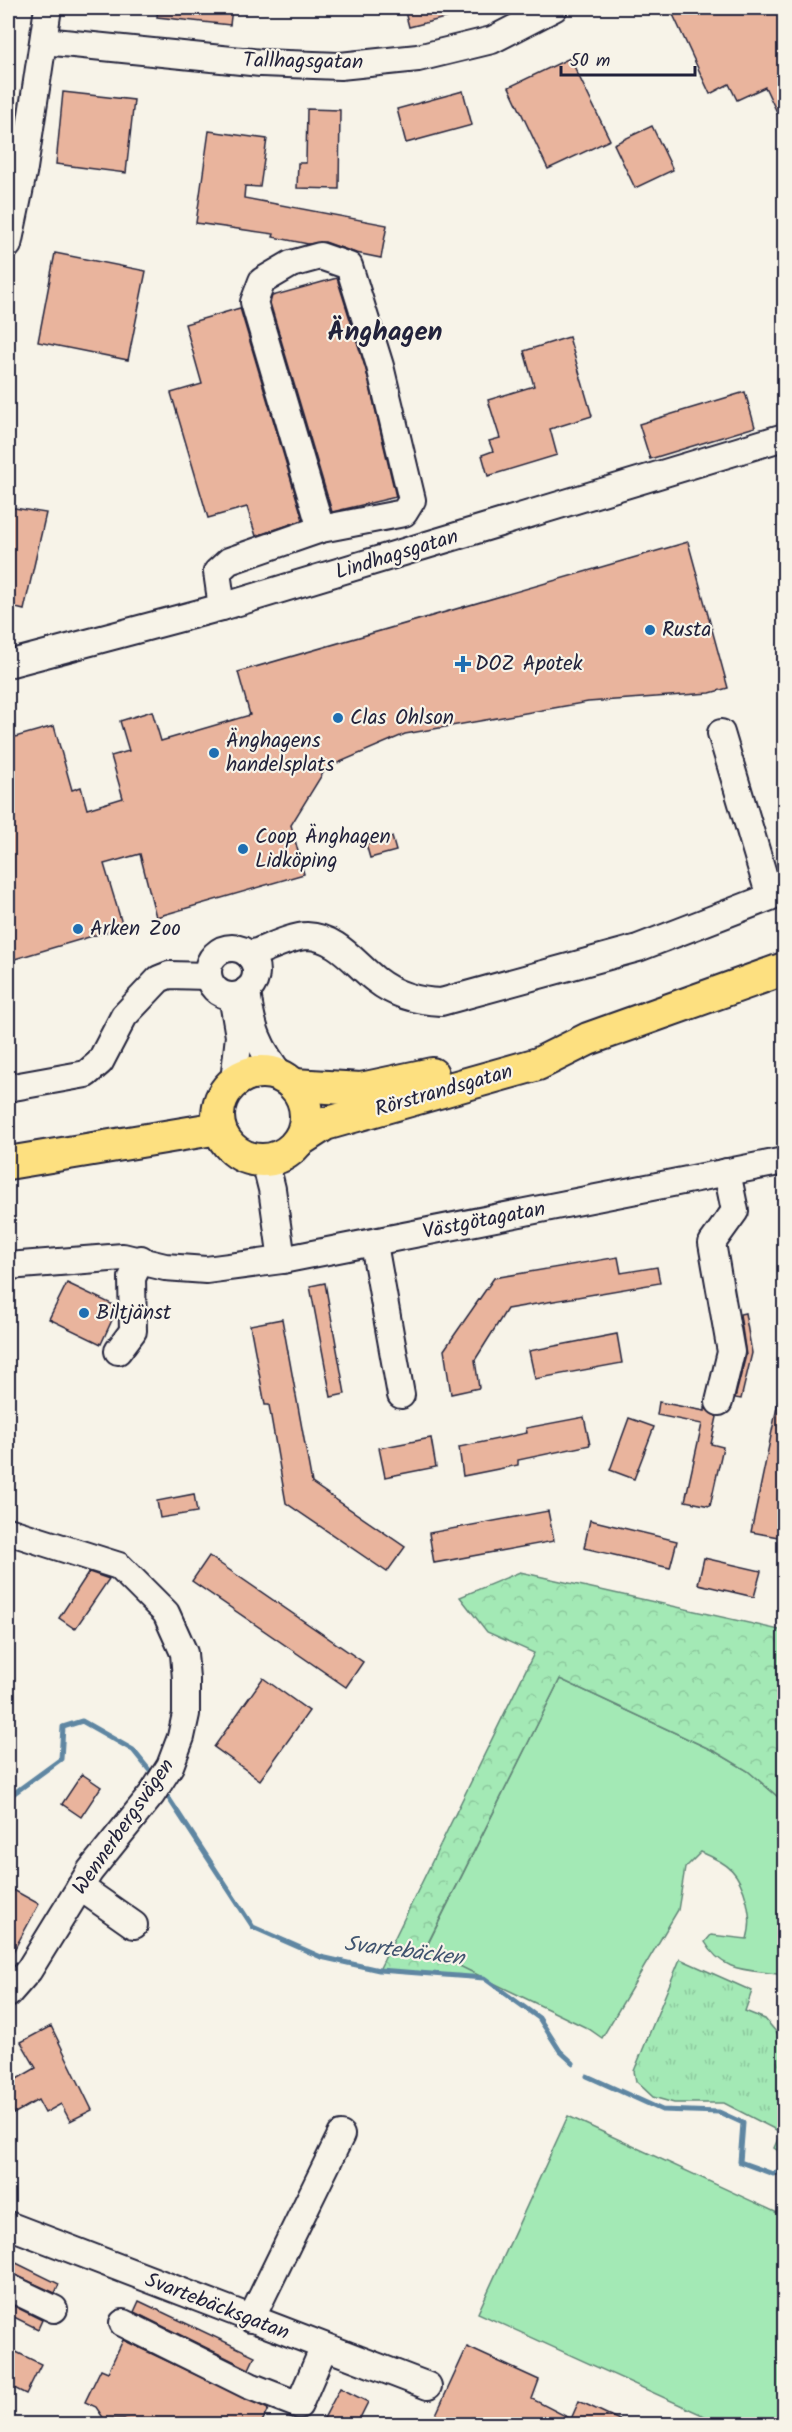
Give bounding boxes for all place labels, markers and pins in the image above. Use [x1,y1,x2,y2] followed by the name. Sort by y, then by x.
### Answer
[662,614,711,647] place label: Rusta
[643,623,657,637] marker: Rusta
[475,648,583,681] place label: DOZ Apotek
[456,657,470,671] marker: DOZ Apotek
[350,702,454,735] place label: Clas Ohlson
[331,711,345,725] marker: Clas Ohlson
[226,725,334,782] place label: Änghagens handelsplats
[207,746,221,760] marker: Änghagens handelsplats
[255,821,391,878] place label: Coop Änghagen Lidköping
[236,842,250,856] marker: Coop Änghagen Lidköping
[90,913,181,946] place label: Arken Zoo
[71,922,85,936] marker: Arken Zoo
[96,1297,172,1330] place label: Biltjänst
[77,1306,91,1320] marker: Biltjänst

